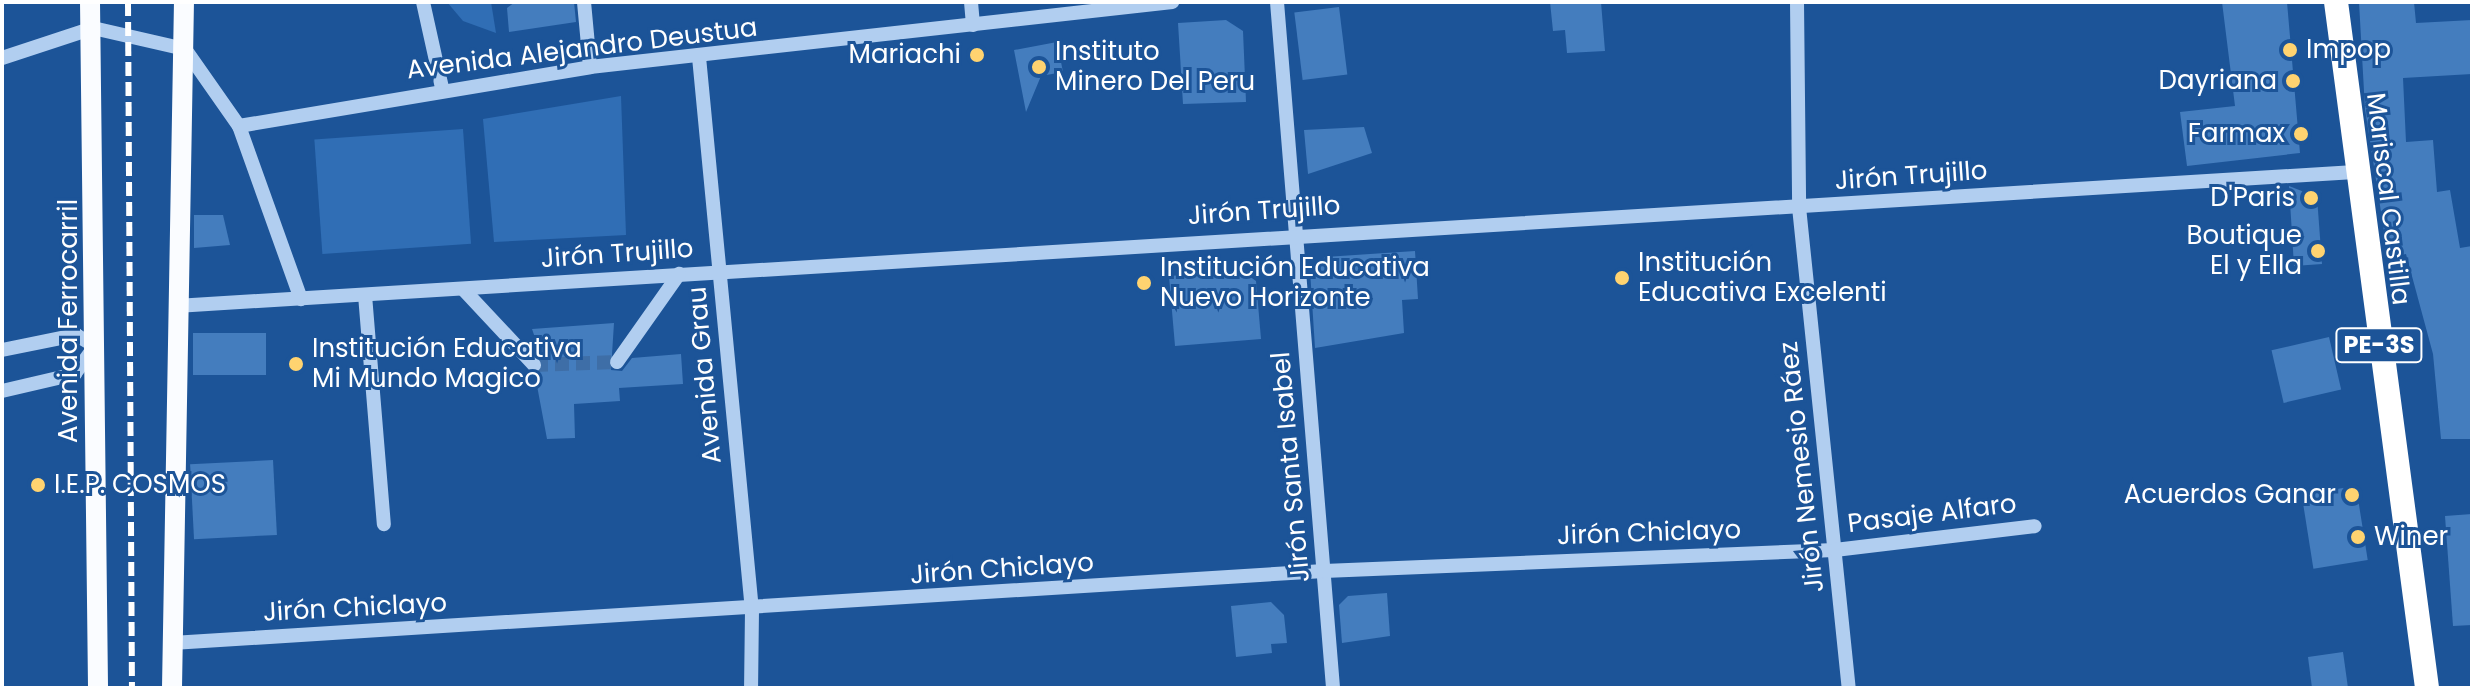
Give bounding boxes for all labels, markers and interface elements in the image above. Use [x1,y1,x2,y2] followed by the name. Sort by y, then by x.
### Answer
[405,12,759,86] street label: Avenida Alejandro Deustua
[2306,34,2391,66] place label: Impop
[1055,36,1255,98] place label: Instituto Minero Del Peru
[849,39,961,71] place label: Mariachi
[2281,41,2299,59] marker: Impop
[968,46,986,64] marker: Mariachi
[1030,58,1048,76] marker: Instituto Minero Del Peru
[2159,65,2277,97] place label: Dayriana
[2284,72,2302,90] marker: Dayriana
[2359,91,2417,307] street label: Mariscal Castilla
[2188,118,2285,150] place label: Farmax
[2292,125,2310,143] marker: Farmax
[1834,155,1988,197] street label: Jirón Trujillo
[2210,182,2295,214] place label: D'Paris
[2302,189,2320,207] marker: D'Paris
[1187,190,1341,232] street label: Jirón Trujillo
[53,199,85,443] street label: Avenida Ferrocarril
[2187,220,2302,282] place label: Boutique El y Ella
[540,233,694,275] street label: Jirón Trujillo
[2309,242,2327,260] marker: Boutique El y Ella
[1638,247,1887,308] place label: Institución Educativa Excelenti
[1160,252,1430,314] place label: Institución Educativa Nuevo Horizonte
[1613,269,1631,287] marker: Institución Educativa Excelenti
[1135,274,1153,292] marker: Institución Educativa Nuevo Horizonte
[682,285,728,465] street label: Avenida Grau
[2335,325,2423,365] road number: PE-3S
[312,333,582,394] place label: Institución Educativa Mi Mundo Magico
[1773,340,1831,594] street label: Jirón Nemesio Ráez
[1265,350,1317,584] street label: Jirón Santa Isabel
[287,355,305,373] marker: Institución Educativa Mi Mundo Magico
[54,469,226,501] place label: I.E.P. COSMOS
[29,476,47,494] marker: I.E.P. COSMOS
[2124,479,2336,511] place label: Acuerdos Ganar
[2343,486,2361,504] marker: Acuerdos Ganar
[1846,488,2018,540] street label: Pasaje Alfaro
[1556,514,1742,552] street label: Jirón Chiclayo
[2374,521,2448,553] place label: Winer
[2349,528,2367,546] marker: Winer
[909,547,1095,591] street label: Jirón Chiclayo
[262,588,448,628] street label: Jirón Chiclayo

